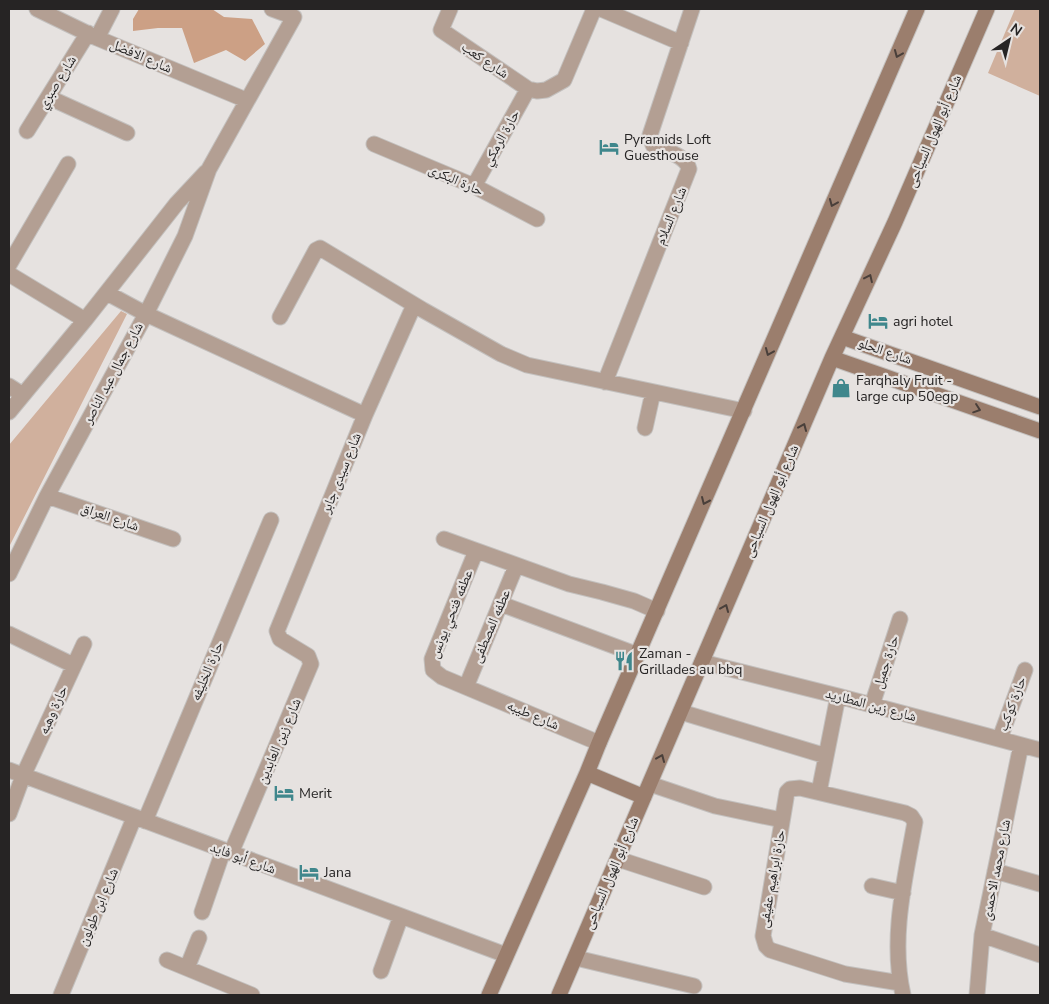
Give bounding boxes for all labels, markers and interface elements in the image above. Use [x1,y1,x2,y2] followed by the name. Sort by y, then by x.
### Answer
[984,15,1034,65] north arrow
[1006,19,1026,41] text: N
[107,34,175,78] street label: شارع الافضل
[458,37,512,83] street label: شارع كعب
[893,49,904,58] one-way arrow
[33,52,82,113] street label: شارع صبري
[902,72,966,190] street label: شارع أبو الهول السياحى
[478,106,526,170] street label: حارة الرمكي
[624,130,711,165] place label: Pyramids Loft Guesthouse
[598,136,620,158] hotel icon: Pyramids Loft Guesthouse
[426,159,487,201] street label: حارة البكرى
[651,184,691,248] street label: شارع السلام
[829,198,840,207] one-way arrow
[863,274,873,283] one-way arrow
[867,310,889,332] hotel icon: agri hotel
[893,312,953,331] place label: agri hotel
[78,319,148,428] street label: شارع جمال عبد الناصر
[856,333,914,369] street label: شارع الحلو
[765,347,776,356] one-way arrow
[856,371,958,406] place label: Farqhaly Fruit - large cup 50egp
[830,377,852,399] shop icon: Farqhaly Fruit - large cup 50egp
[972,403,981,413] one-way arrow
[796,423,807,432] one-way arrow
[316,430,366,517] street label: شارع سيدى جابر
[739,442,803,560] street label: شارع أبو الهول السياحى
[700,496,711,505] one-way arrow
[78,498,142,536] street label: شارع العراق
[425,567,479,662] street label: عطفه فتحي يونس
[467,586,515,666] street label: عطفه المصطفى
[719,604,729,613] one-way arrow
[868,633,904,691] street label: حارة جميل
[186,638,228,704] street label: حارة الخليفه
[639,644,742,679] place label: Zaman - Grillades au bbq
[613,650,635,672] restaurant icon: Zaman - Grillades au bbq
[993,674,1031,734] street label: حارة كوكب
[34,683,72,737] street label: حارة وهبه
[823,684,919,726] street label: شارع زين المطاريد
[252,695,306,787] street label: شارع زين العابدين
[504,696,562,734] street label: شارع طيبه
[655,754,666,763] one-way arrow
[273,782,295,804] hotel icon: Merit
[299,784,332,803] place label: Merit
[579,814,643,932] street label: شارع أبو الهول السياحى
[977,818,1015,922] street label: شارع محمد الاحمدى
[754,828,790,929] street label: حارة ابراهيم عفيفى
[208,837,278,879] street label: شارع أبو فايد
[298,861,320,883] hotel icon: Jana
[323,863,351,882] place label: Jana
[73,865,123,949] street label: شارع ابن طولون

